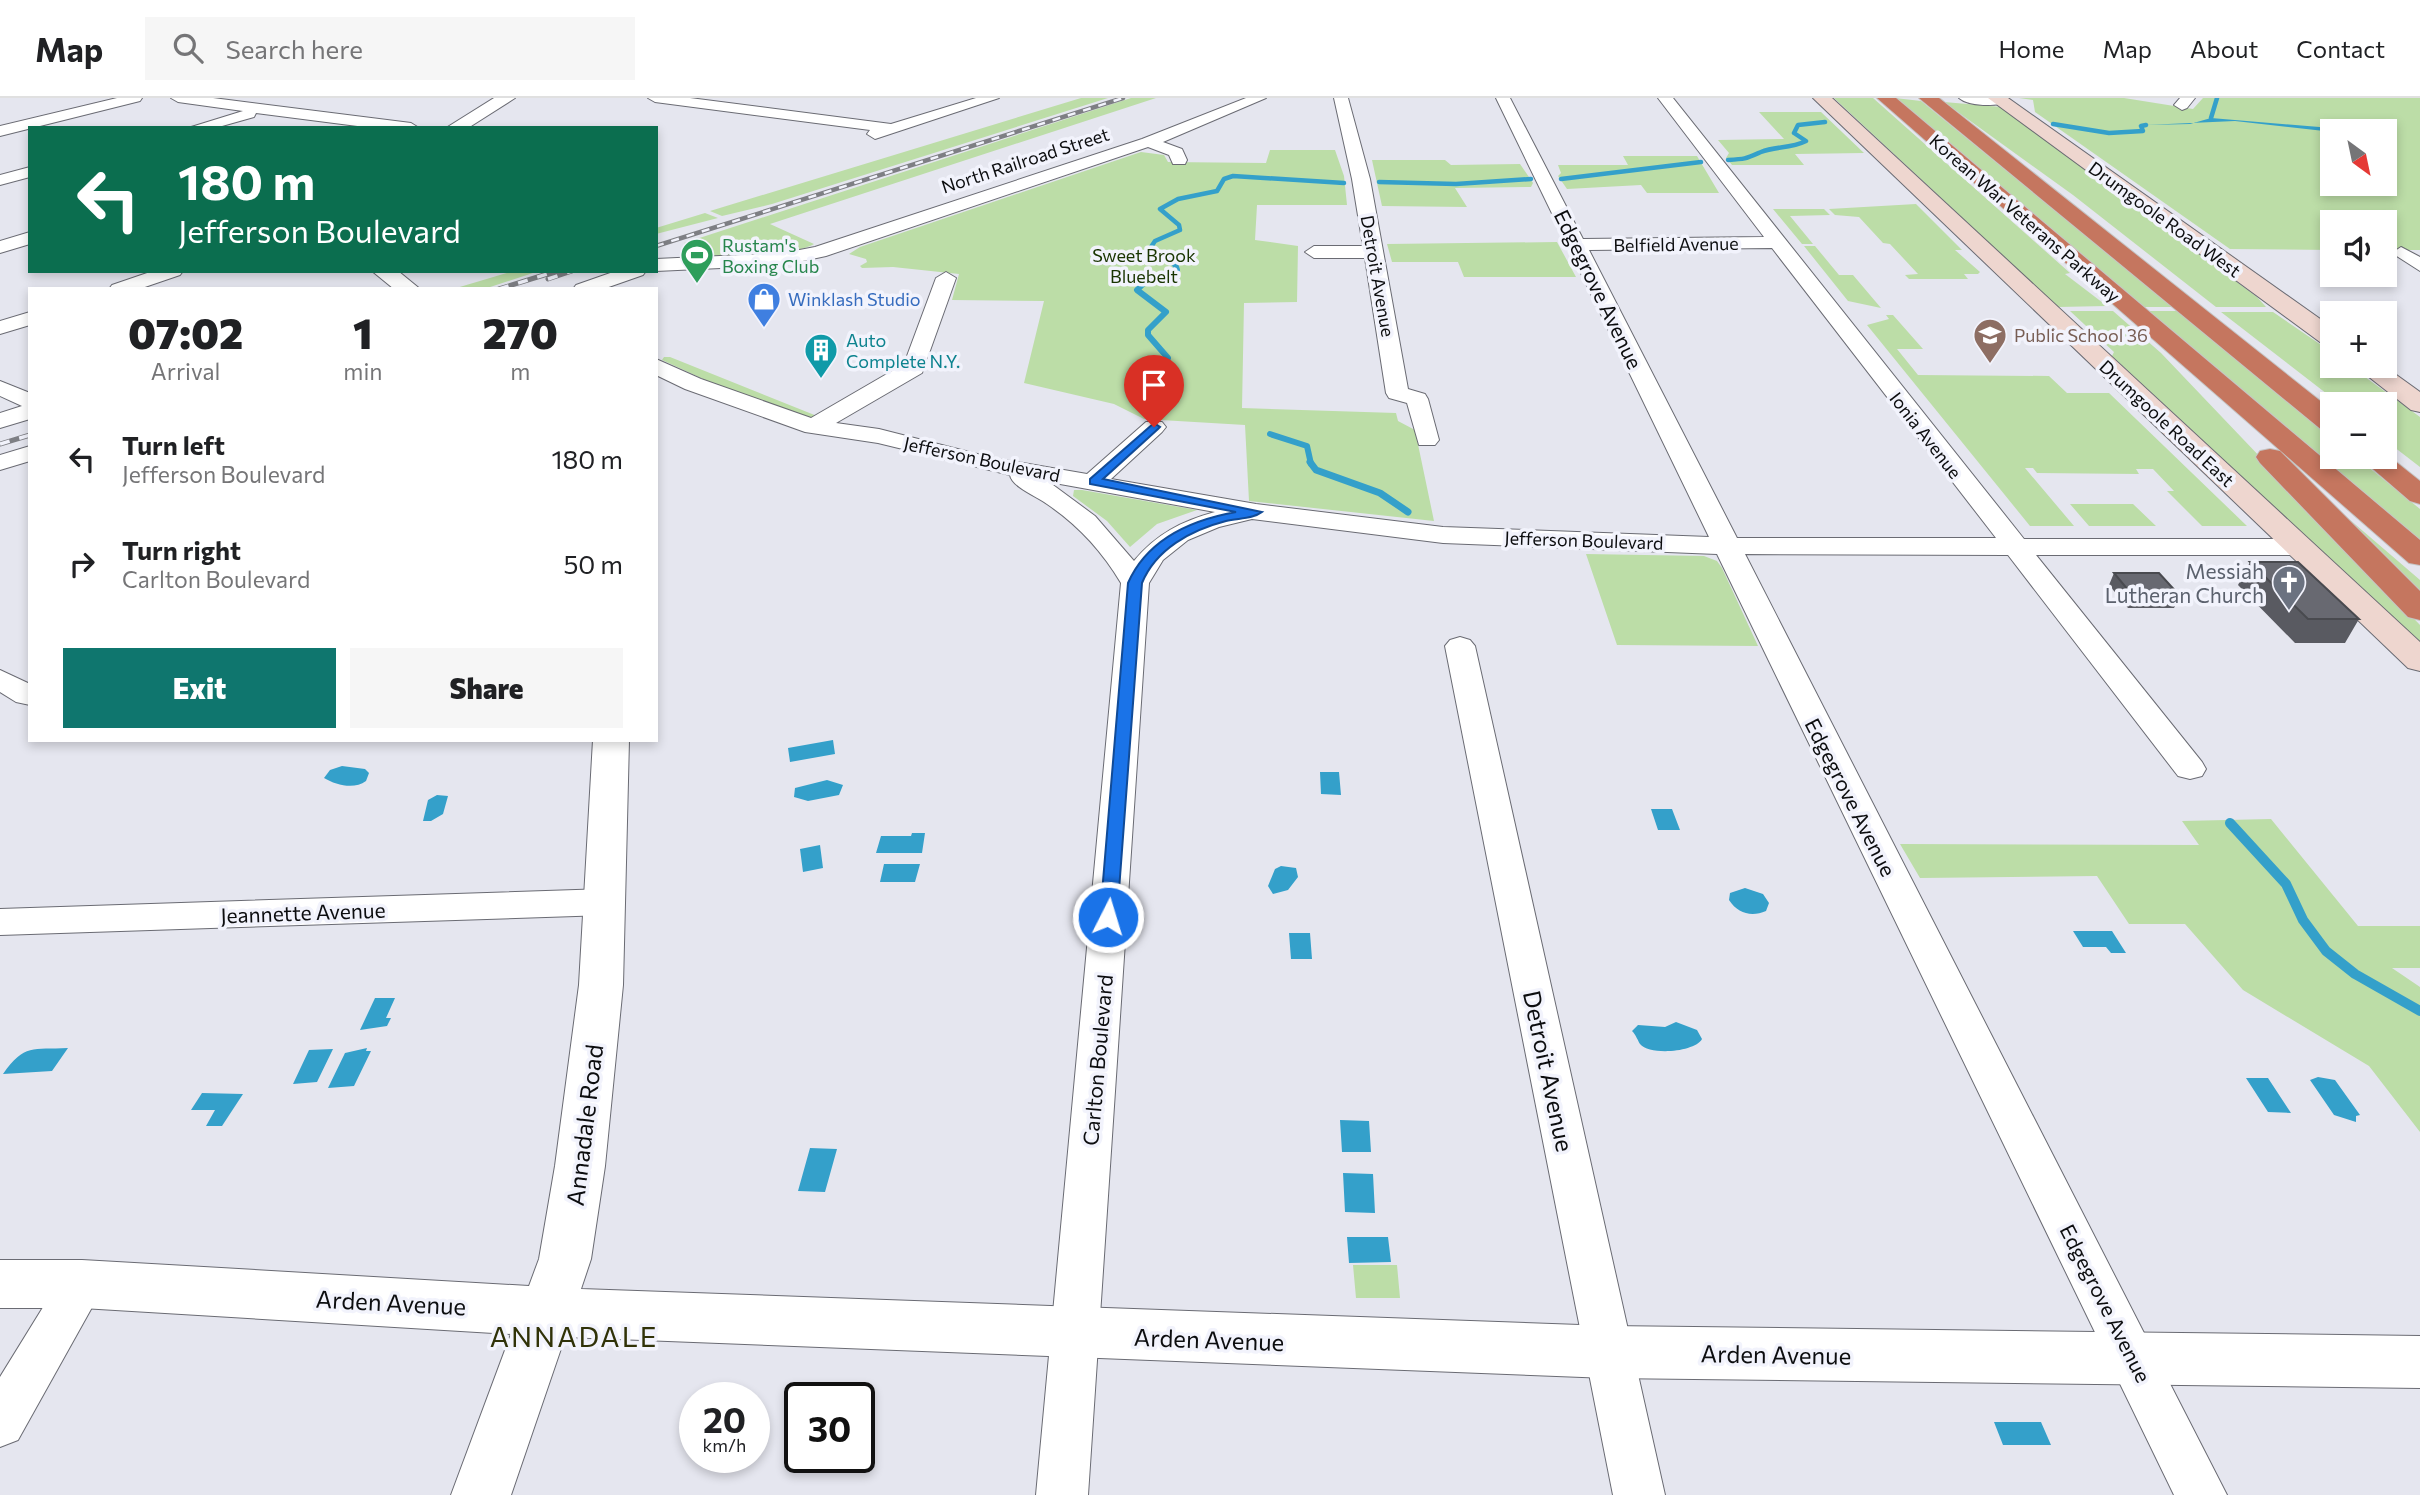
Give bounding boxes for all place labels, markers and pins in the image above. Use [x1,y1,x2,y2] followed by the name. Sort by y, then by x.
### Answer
[722,234,819,277] place label: Rustam's Boxing Club
[678,236,716,285] sports icon: Rustam's Boxing Club
[745,280,783,329] shop icon: Winklash Studio
[788,288,921,310] place label: Winklash Studio
[1971,316,2009,365] school or university icon: Public School 36
[2014,324,2148,346] place label: Public School 36
[846,329,960,372] place label: Auto Complete N.Y.
[802,331,840,380] building icon: Auto Complete N.Y.
[1124,355,1184,427] pin
[2105,558,2264,607] place label: Messiah Lutheran Church
[2270,563,2308,612] church icon: Messiah Lutheran Church

